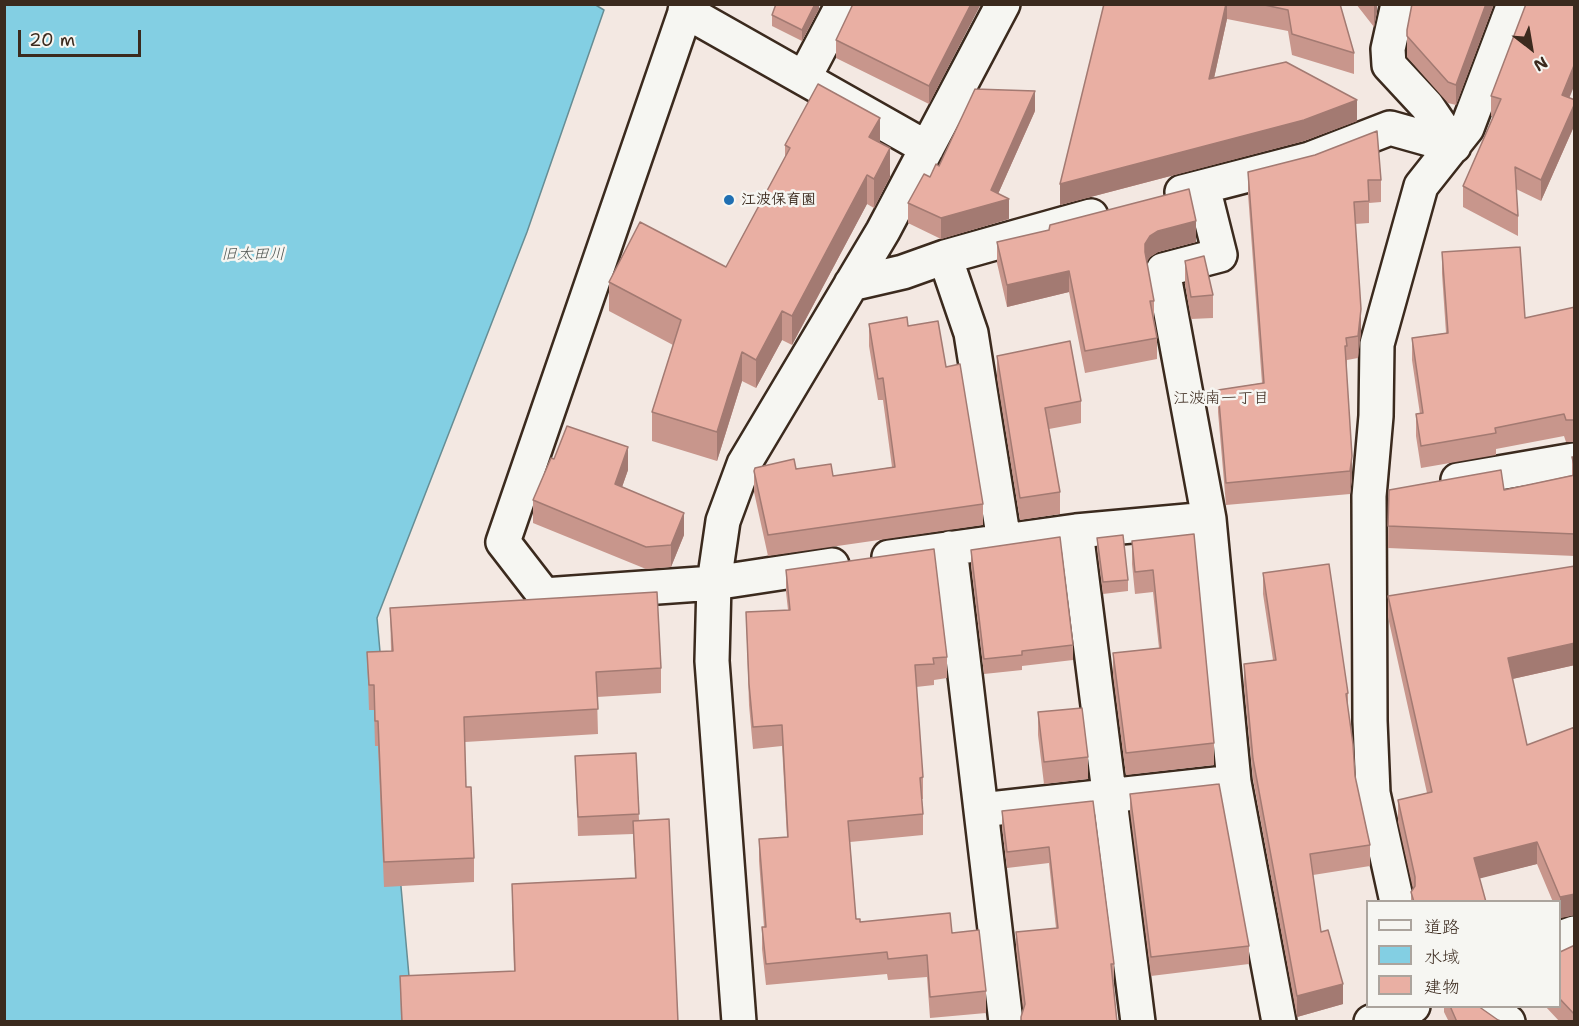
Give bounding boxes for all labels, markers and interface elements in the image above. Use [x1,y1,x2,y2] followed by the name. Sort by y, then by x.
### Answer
[21,18,144,56] scale bar
[1501,18,1561,78] north arrow
[29,28,75,52] text: 20 m
[1530,52,1551,76] text: N
[741,191,816,209] place label: 江波保育園
[722,193,736,207] marker: 江波保育園
[221,245,285,265] water label: 旧太田川
[1173,389,1269,409] district label: 江波南一丁目
[1366,900,1561,1008] legend
[1424,915,1460,939] text: 道路
[1424,945,1460,969] text: 水域
[1424,975,1460,999] text: 建物

